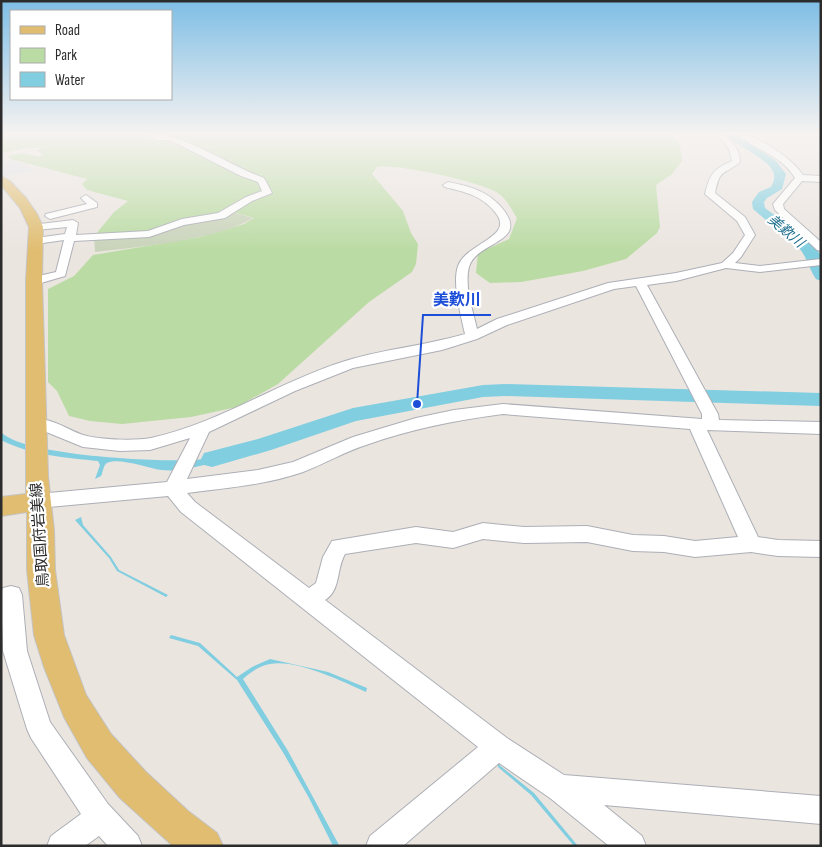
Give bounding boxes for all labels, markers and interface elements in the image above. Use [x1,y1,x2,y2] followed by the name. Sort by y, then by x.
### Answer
[10,10,172,100] legend
[55,21,80,40] text: Road
[55,46,77,65] text: Park
[55,71,86,90] text: Water
[764,211,809,252] water label: 美歎川
[423,284,491,315] callout: 美歎川
[433,291,481,310] text: 美歎川
[27,482,53,588] street label: 鳥取国府岩美線

